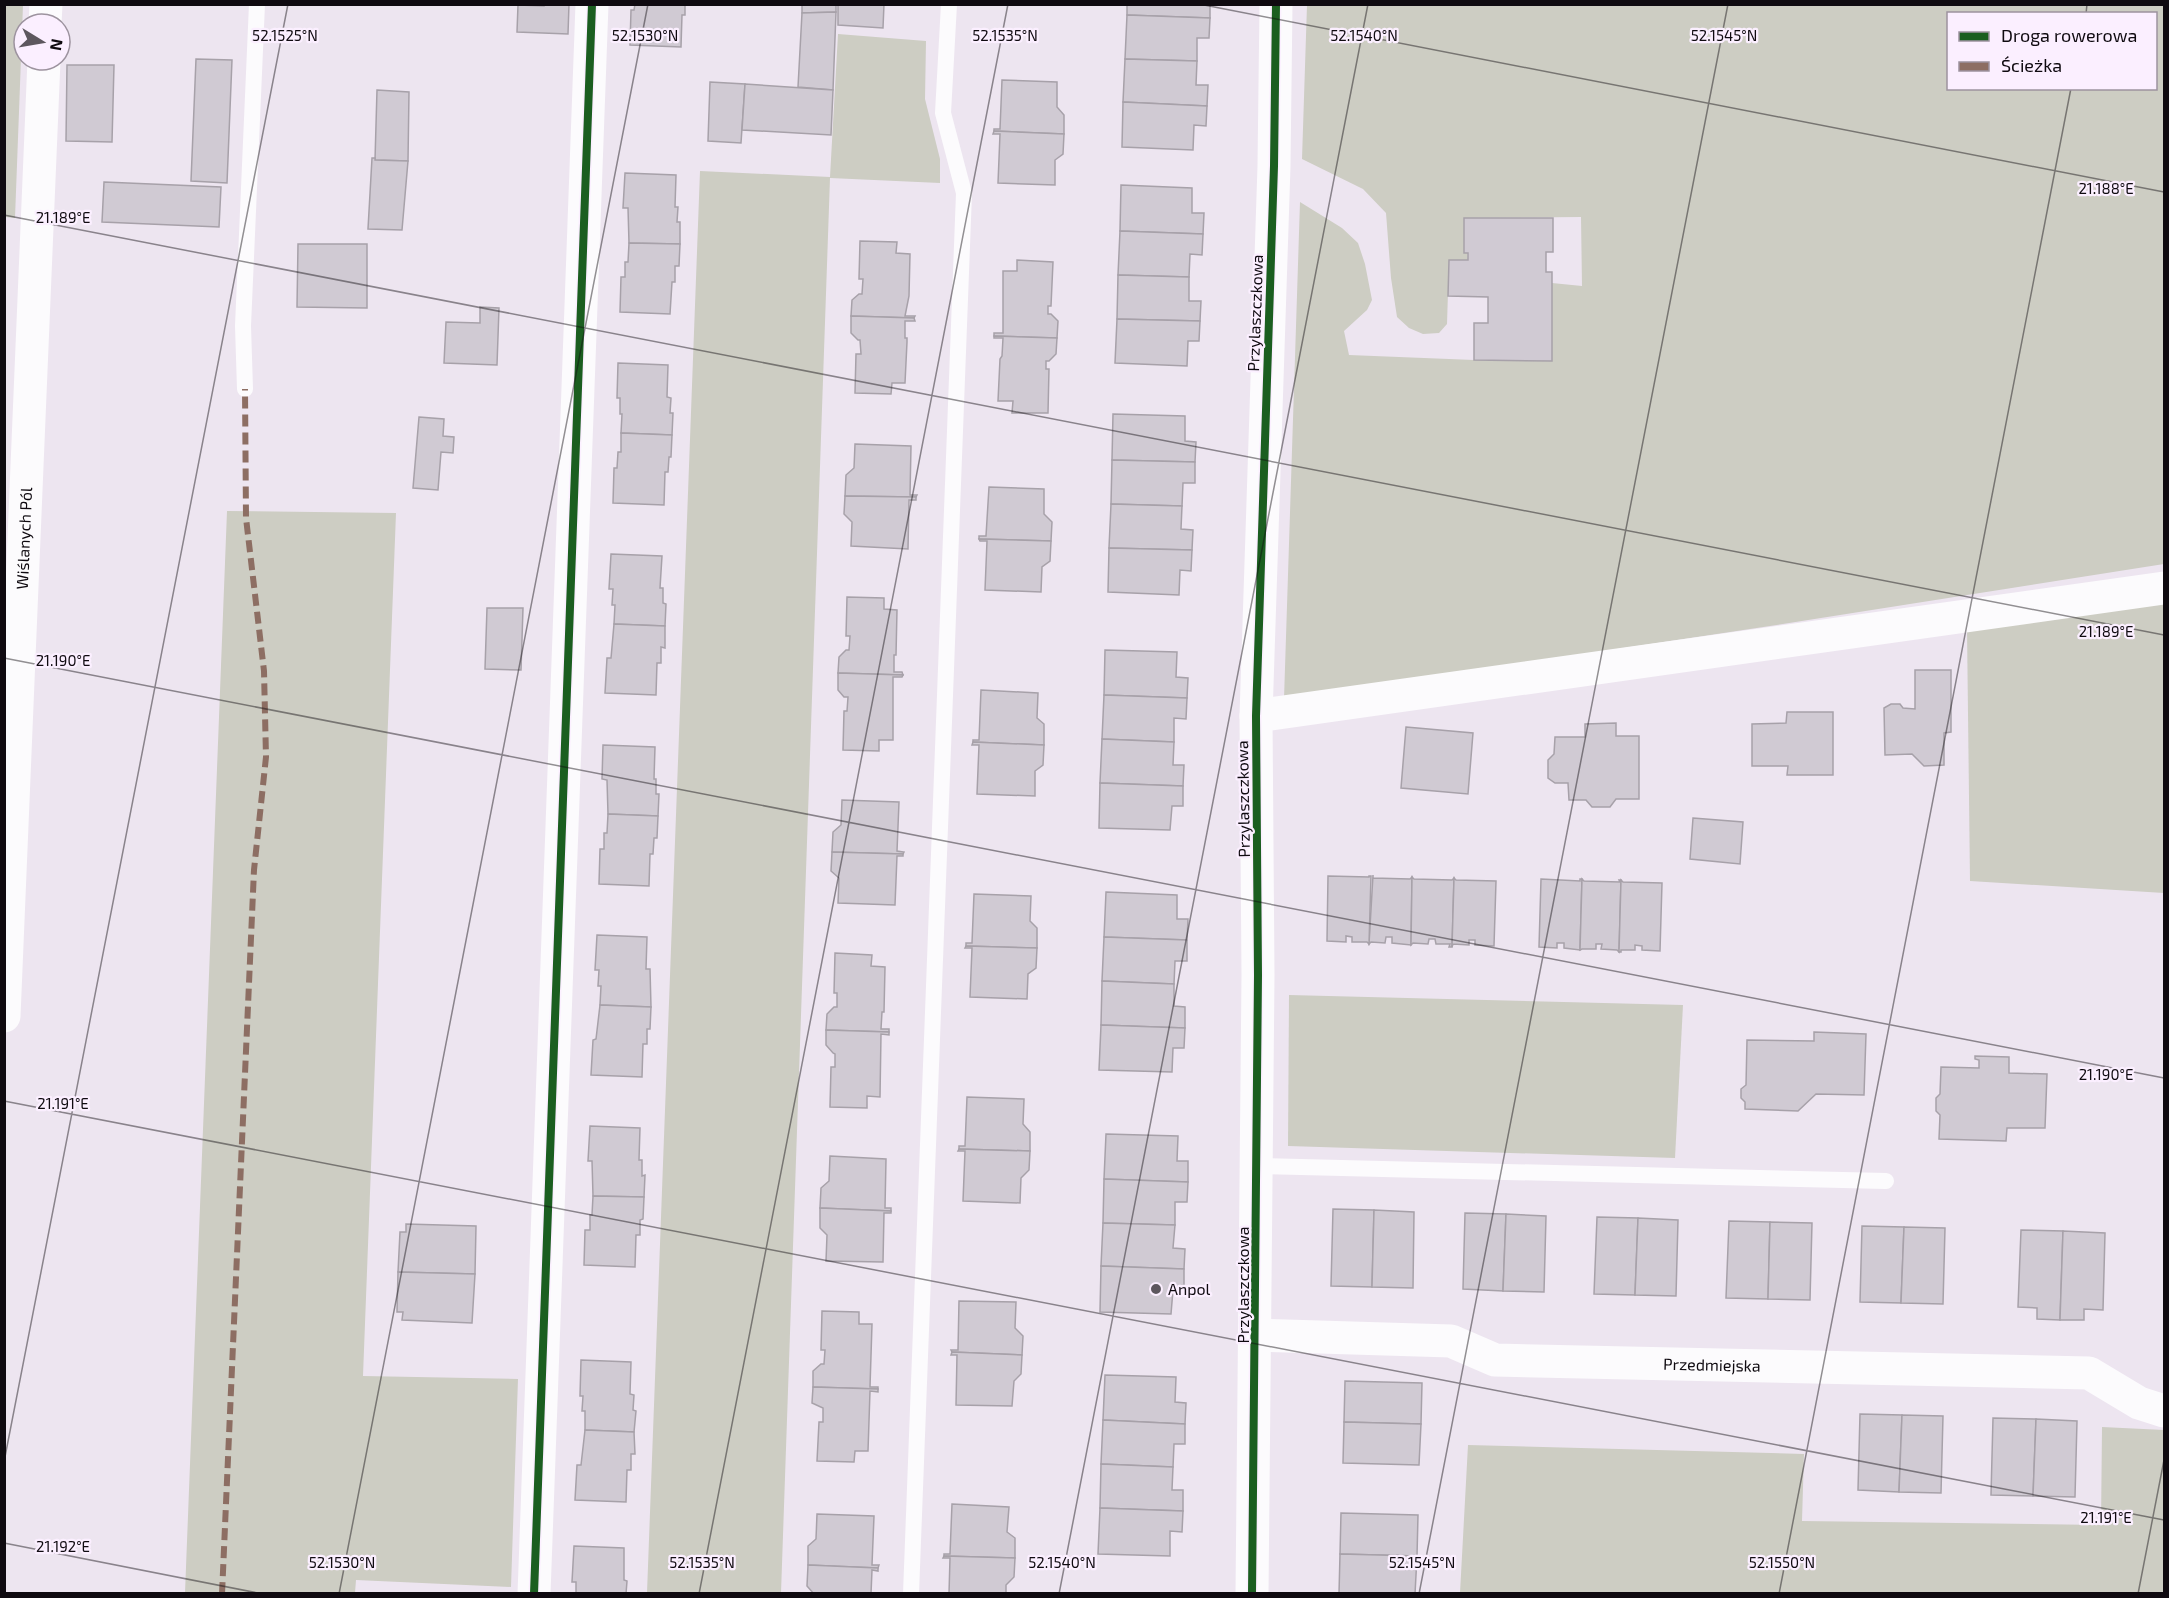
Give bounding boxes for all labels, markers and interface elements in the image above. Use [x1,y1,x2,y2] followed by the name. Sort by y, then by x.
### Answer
[12,12,72,72] north arrow
[1947,12,2157,90] legend
[2001,24,2137,46] text: Droga rowerowa
[252,26,318,44] text: 52.1525°N
[612,26,678,44] text: 52.1530°N
[972,26,1038,44] text: 52.1535°N
[1330,26,1398,44] text: 52.1540°N
[1691,26,1757,44] text: 52.1545°N
[47,37,68,52] text: N
[2001,54,2062,76] text: Ścieżka
[2078,179,2134,197] text: 21.188°E
[36,208,90,226] text: 21.189°E
[1243,254,1266,372] street label: Przylaszczkowa
[12,487,35,590] street label: Wiślanych Pól
[2079,622,2133,640] text: 21.189°E
[36,651,90,669] text: 21.190°E
[1232,740,1253,858] street label: Przylaszczkowa
[2079,1065,2133,1083] text: 21.190°E
[37,1094,89,1112] text: 21.191°E
[1233,1226,1252,1344] street label: Przylaszczkowa
[1168,1279,1211,1298] place label: Anpol
[1149,1282,1163,1296] marker: Anpol
[1663,1354,1761,1375] street label: Przedmiejska
[2080,1508,2132,1526] text: 21.191°E
[36,1537,90,1555] text: 21.192°E
[309,1553,375,1571] text: 52.1530°N
[669,1553,735,1571] text: 52.1535°N
[1028,1553,1096,1571] text: 52.1540°N
[1389,1553,1455,1571] text: 52.1545°N
[1749,1553,1815,1571] text: 52.1550°N

